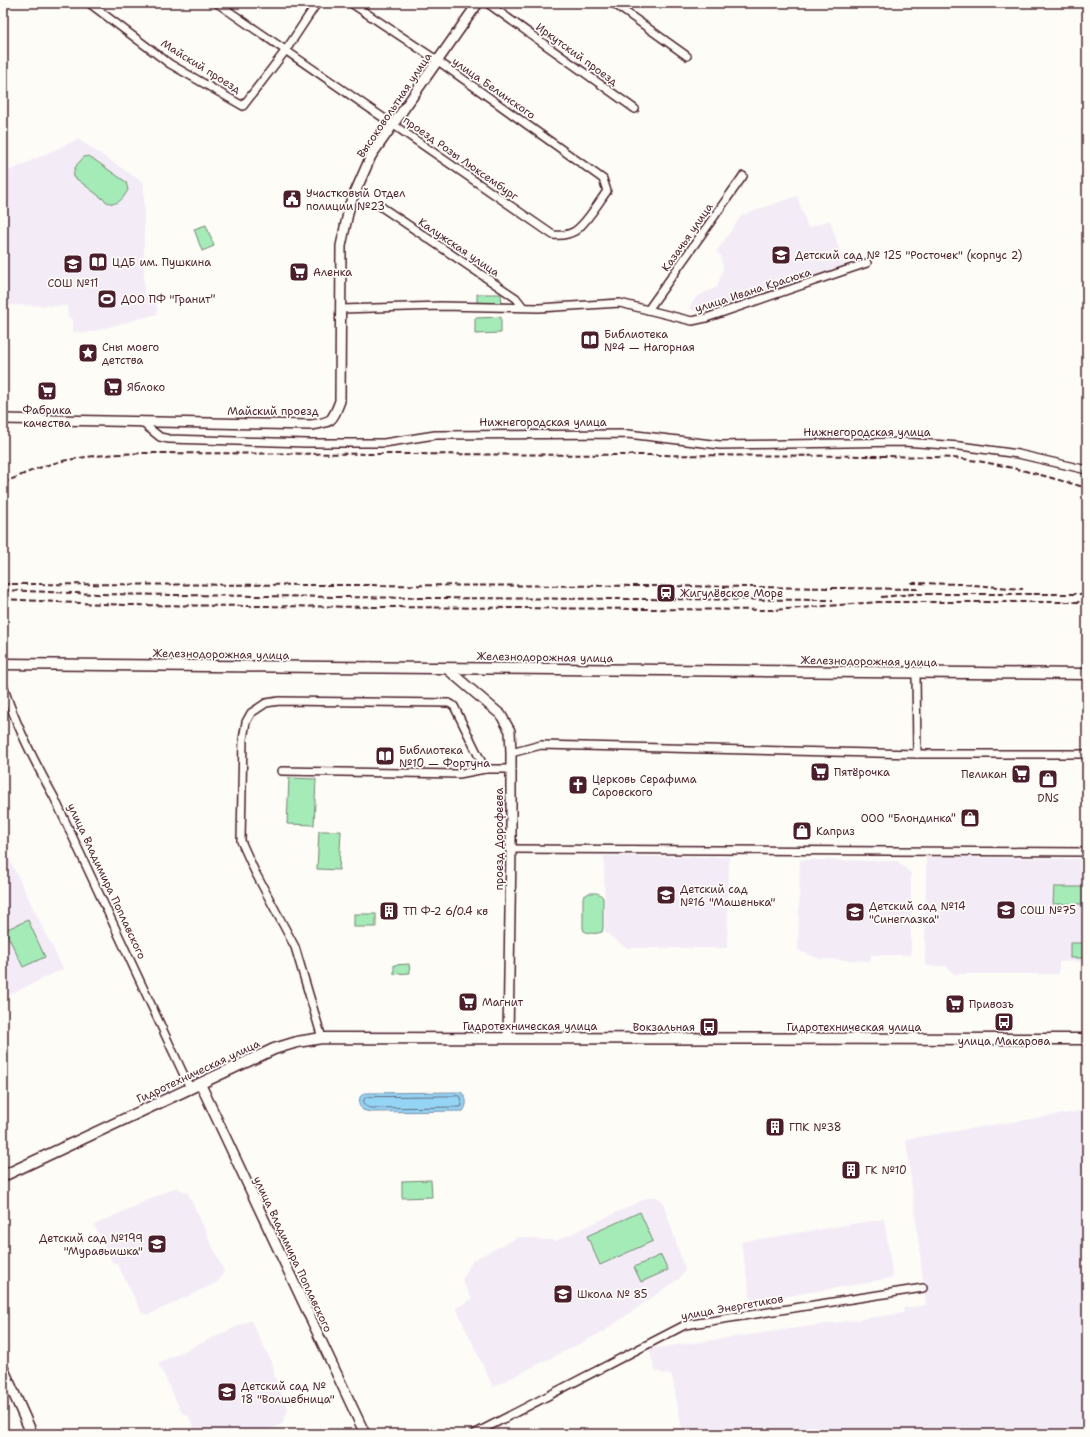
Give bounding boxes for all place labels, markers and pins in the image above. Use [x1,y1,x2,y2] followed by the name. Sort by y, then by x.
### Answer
[306,186,405,214] place label: Участковый Отдел полиции №23
[281,188,303,210] public building icon: Участковый Отдел полиции №23
[770,244,792,266] school or university icon: Детский сад № 125 "Росточек" (корпус 2)
[795,248,1022,263] place label: Детский сад № 125 "Росточек" (корпус 2)
[87,251,109,273] library icon: ЦДБ им. Пушкина
[62,253,84,275] school or university icon: СОШ №11
[112,255,211,270] place label: ЦДБ им. Пушкина
[288,261,310,283] supermarket icon: Аленка
[313,265,352,280] place label: Аленка
[48,276,98,291] place label: СОШ №11
[96,288,118,310] sports icon: ДОО ПФ "Гранит"
[121,292,216,307] place label: ДОО ПФ "Гранит"
[604,327,695,355] place label: Библиотека №4 — Нагорная
[579,329,601,351] library icon: Библиотека №4 — Нагорная
[102,340,160,368] place label: Сны моего детства
[77,342,99,364] place icon: Сны моего детства
[102,376,124,398] supermarket icon: Яблоко
[36,380,58,402] supermarket icon: Фабрика качества
[127,380,166,395] place label: Яблоко
[23,403,72,431] place label: Фабрика качества
[655,582,677,604] station icon: Жигулёвское Море
[680,586,783,601] place label: Жигулёвское Море
[399,743,490,771] place label: Библиотека №10 — Фортуна
[374,745,396,767] library icon: Библиотека №10 — Фортуна
[809,761,831,783] supermarket icon: Пятёрочка
[1010,763,1032,785] supermarket icon: Пеликан
[834,765,890,780] place label: Пятёрочка
[961,767,1007,782] place label: Пеликан
[1037,768,1059,790] shop icon: DNS
[592,772,697,800] place label: Церковь Серафима Саровского
[567,774,589,796] church icon: Церковь Серафима Саровского
[1037,791,1059,806] place label: DNS
[959,807,981,829] shop icon: ООО "Блондинка"
[861,811,956,826] place label: ООО "Блондинка"
[791,820,813,842] shop icon: Каприз
[816,824,855,839] place label: Каприз
[680,882,775,910] place label: Детский сад №16 "Машенька"
[655,884,677,906] school or university icon: Детский сад №16 "Машенька"
[869,899,966,927] place label: Детский сад №14 "Синеглазка"
[995,899,1017,921] school or university icon: СОШ №75
[378,900,400,922] building icon: ТП Ф-2 6/0.4 кв
[844,901,866,923] school or university icon: Детский сад №14 "Синеглазка"
[1020,903,1076,918] place label: СОШ №75
[403,904,488,919] place label: ТП Ф-2 6/0.4 кв
[457,991,479,1013] supermarket icon: Магнит
[944,993,966,1015] supermarket icon: Привозъ
[482,995,523,1010] place label: Магнит
[969,997,1014,1012] place label: Привозъ
[993,1011,1015,1033] bus stop icon: улица Макарова
[698,1016,720,1038] bus stop icon: Вокзальная
[633,1020,695,1035] place label: Вокзальная
[958,1034,1050,1049] place label: улица Макарова
[764,1116,786,1138] building icon: ГПК №38
[789,1120,842,1135] place label: ГПК №38
[840,1159,862,1181] building icon: ГК №10
[865,1163,907,1178] place label: ГК №10
[39,1231,143,1259] place label: Детский сад №199 "Муравьишка"
[146,1233,168,1255] school or university icon: Детский сад №199 "Муравьишка"
[552,1283,574,1305] school or university icon: Школа № 85
[577,1287,648,1302] place label: Школа № 85
[241,1379,335,1407] place label: Детский сад № 18 "Волшебница"
[216,1381,238,1403] school or university icon: Детский сад № 18 "Волшебница"

